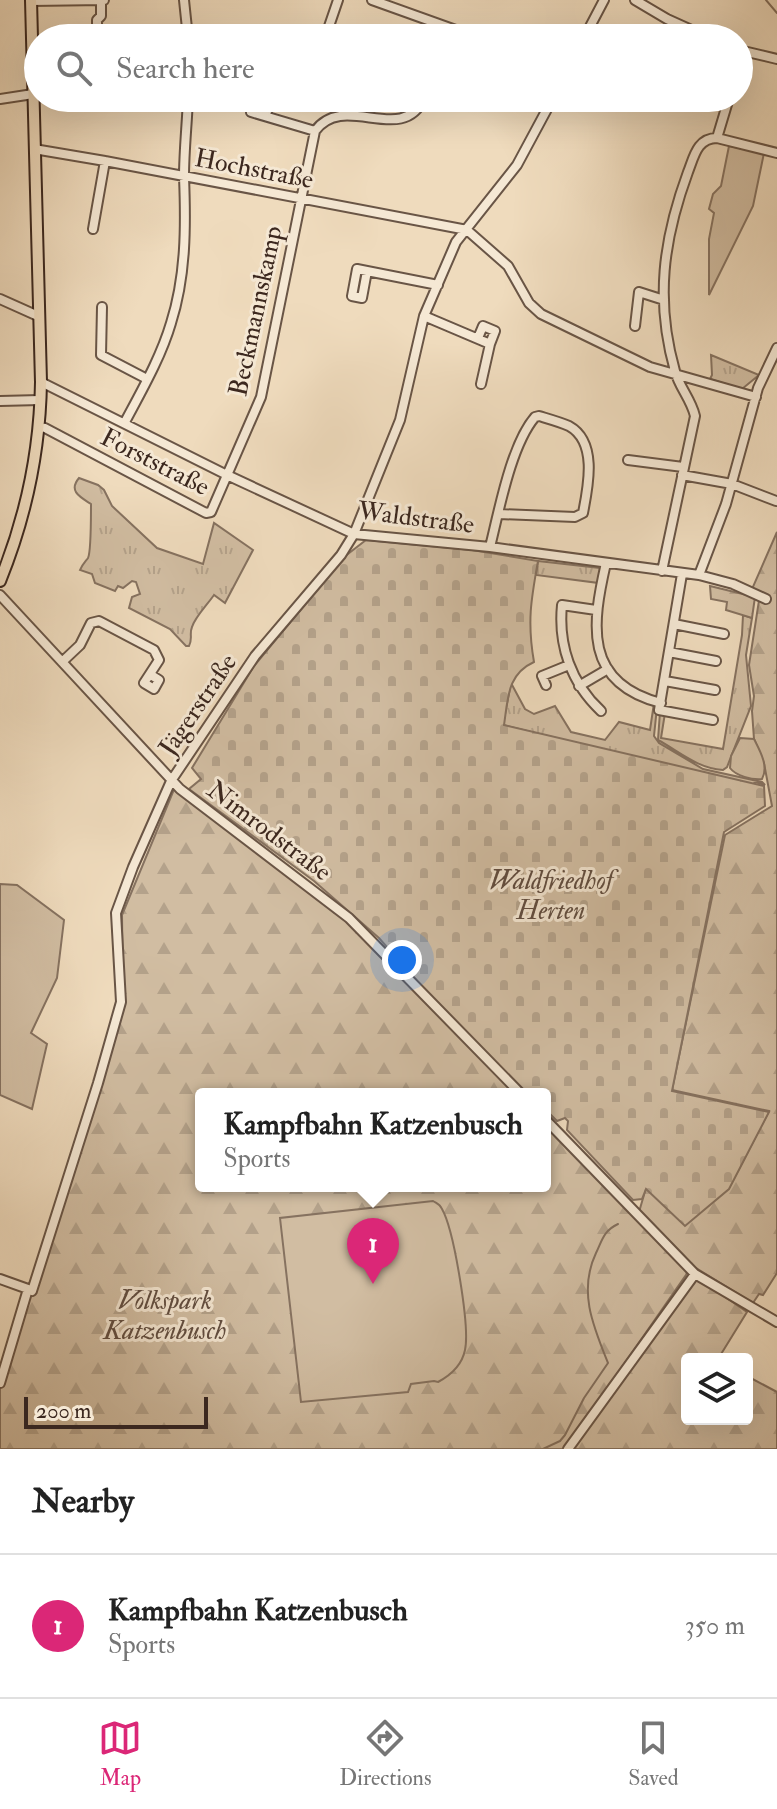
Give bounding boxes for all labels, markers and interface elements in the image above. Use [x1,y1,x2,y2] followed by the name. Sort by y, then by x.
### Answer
[24,24,753,112] search box
[52,46,96,90] icon: search
[116,50,255,87] text: Search here
[192,142,316,196] street label: Hochstraße
[222,223,291,399] street label: Beckmannskamp
[95,421,215,503] street label: Forststraße
[355,495,476,541] street label: Waldstraße
[152,648,244,763] street label: Jägerstraße
[200,774,338,888] street label: Nimrodstraße
[489,865,620,927] park label: Waldfriedhof Herten
[382,940,422,980] your location
[195,1088,551,1192] popup
[223,1106,523,1143] text: Kampfbahn Katzenbusch
[223,1143,290,1175] text: Sports
[347,1218,399,1284] pin: 1
[102,1285,226,1347] park label: Volkspark Katzenbusch
[681,1353,753,1425] map controls
[681,1353,753,1425] button: layers
[24,1393,208,1429] scale bar
[36,1397,91,1425] text: 200 m
[32,1480,134,1523] text: Nearby
[108,1592,408,1629] text: Kampfbahn Katzenbusch
[53,1610,63,1642] text: 1
[685,1610,745,1642] text: 350 m
[108,1629,175,1661] text: Sports
[98,1716,142,1792] tab: Map
[339,1716,432,1792] tab: Directions
[628,1716,679,1792] tab: Saved

